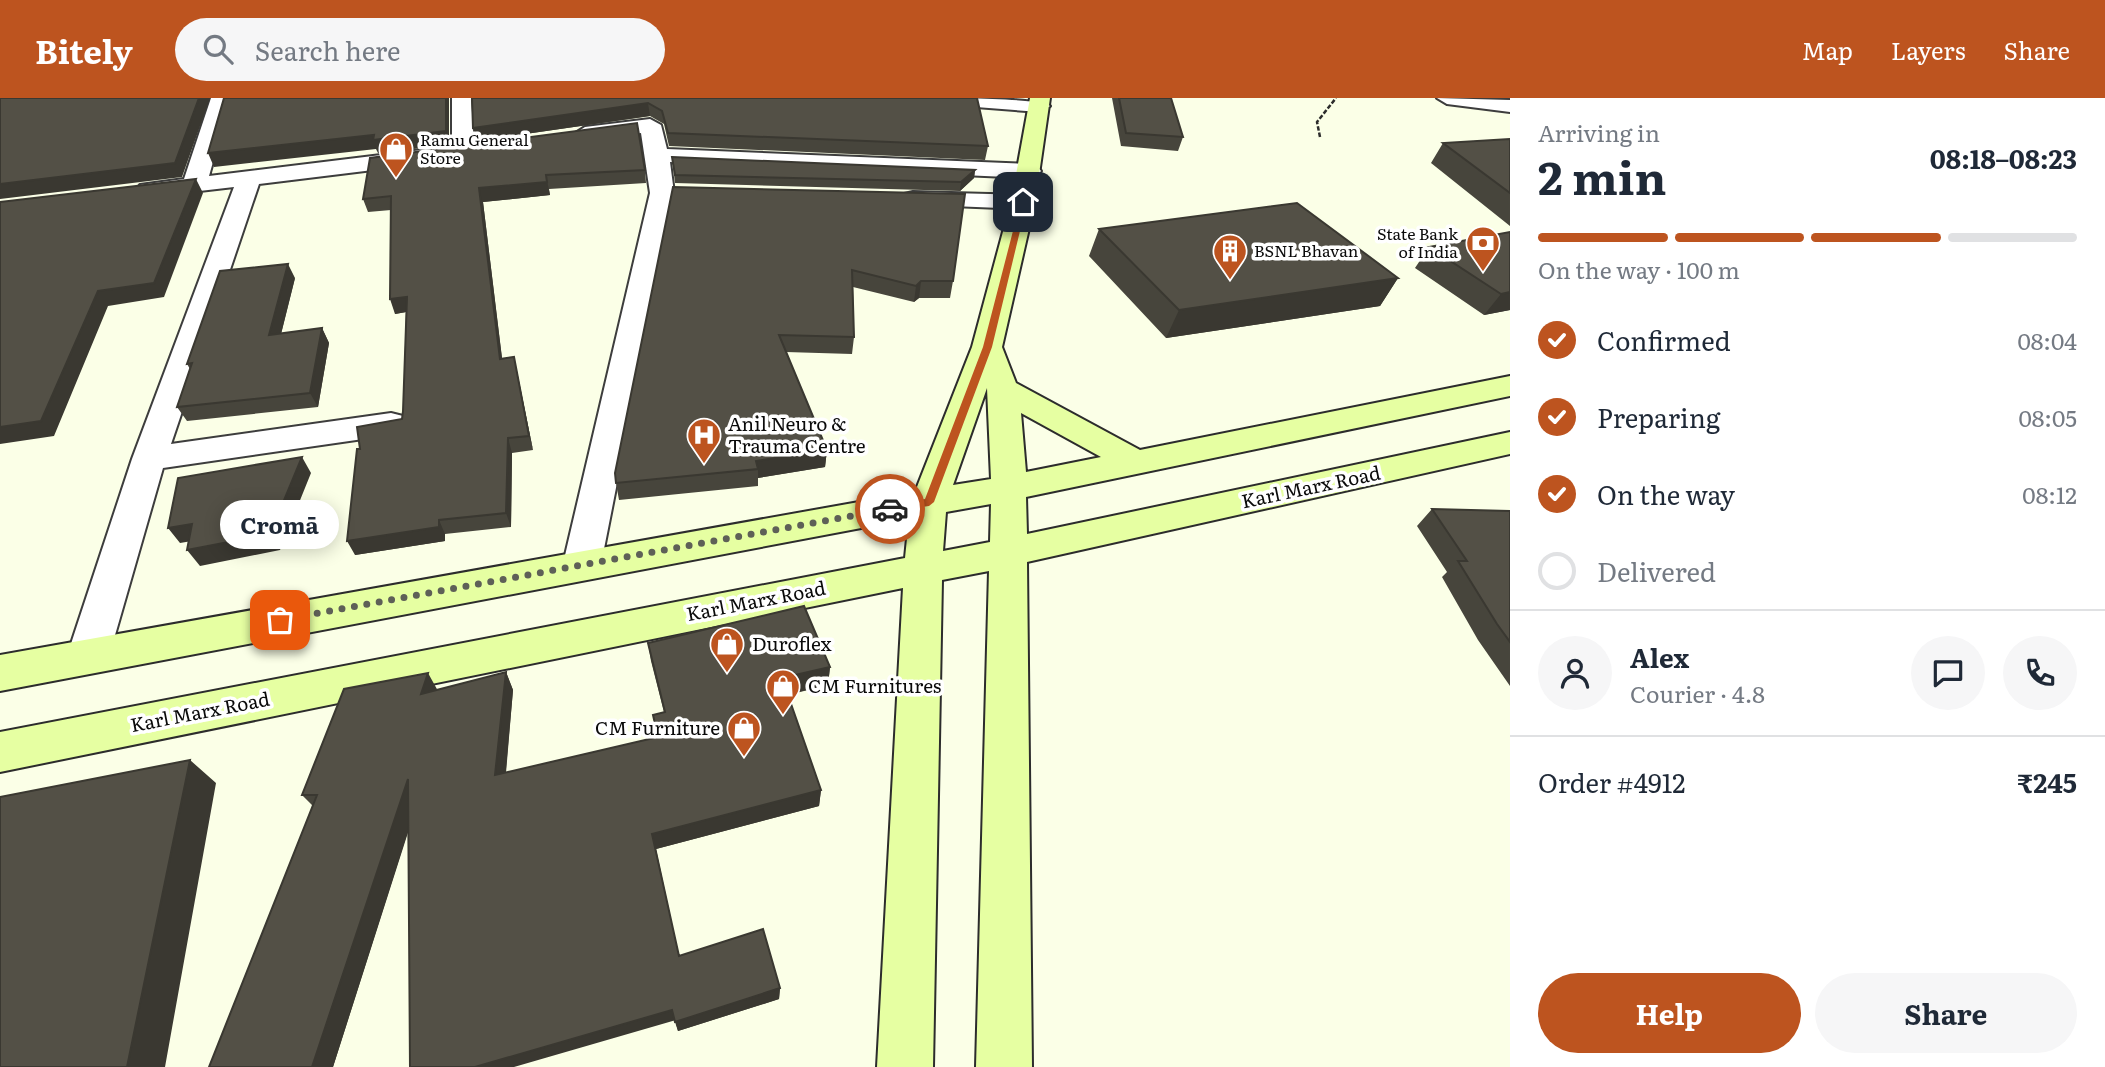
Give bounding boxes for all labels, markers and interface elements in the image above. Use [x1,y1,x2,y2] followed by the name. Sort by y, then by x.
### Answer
[175,18,665,81] search box
[35,25,133,74] text: Bitely
[199,30,237,68] icon: search
[255,30,401,69] text: Search here
[1802,32,1853,67] text: Map
[1891,32,1965,67] text: Layers
[2003,32,2070,67] text: Share
[1538,115,1660,149] text: Arriving in
[420,127,529,169] place label: Ramu General Store
[377,130,415,179] shop icon: Ramu General Store
[1930,138,2077,177] text: 08:18–08:23
[1538,141,1667,209] text: 2 min
[993,172,1053,232] pin
[1004,183,1042,221] icon: home
[1377,221,1458,263] place label: State Bank of India
[1464,224,1502,273] bank icon: State Bank of India
[1211,232,1249,281] building icon: BSNL Bhavan
[1254,238,1359,262] place label: BSNL Bhavan
[1538,252,1740,286] text: On the way · 100 m
[1597,320,1731,359] text: Confirmed
[1538,321,1576,359] icon: check
[2017,323,2077,357] text: 08:04
[1597,397,1720,436] text: Preparing
[1538,398,1576,436] icon: check
[2018,400,2077,434] text: 08:05
[728,409,866,459] place label: Anil Neuro & Trauma Centre
[685,416,723,465] hospital icon: Anil Neuro & Trauma Centre
[1239,458,1383,514] street label: Karl Marx Road
[855,474,925,544] courier
[1597,474,1735,513] text: On the way
[1538,475,1576,513] icon: check
[2022,477,2077,511] text: 08:12
[871,490,909,528] icon: car
[220,501,340,550] callout: Cromā
[240,507,319,541] text: Cromā
[1597,551,1716,590] text: Delivered
[684,573,828,627] street label: Karl Marx Road
[250,590,310,650] pin
[261,601,299,639] icon: bag
[708,625,746,674] shop icon: Duroflex
[752,629,832,657] place label: Duroflex
[1538,636,1612,710] button: person
[1911,636,1985,710] button: chat
[2003,636,2077,710] button: phone
[1630,637,1689,676] text: Alex
[764,667,802,716] shop icon: CM Furnitures
[808,671,942,699] place label: CM Furnitures
[1630,676,1765,710] text: Courier · 4.8
[128,684,272,738] street label: Karl Marx Road
[725,709,763,758] shop icon: CM Furniture
[595,713,720,741] place label: CM Furniture
[1538,762,1685,801] text: Order #4912
[2017,762,2077,801] text: ₹245
[1538,973,1801,1053] button: Help
[1815,973,2077,1053] button: Share

